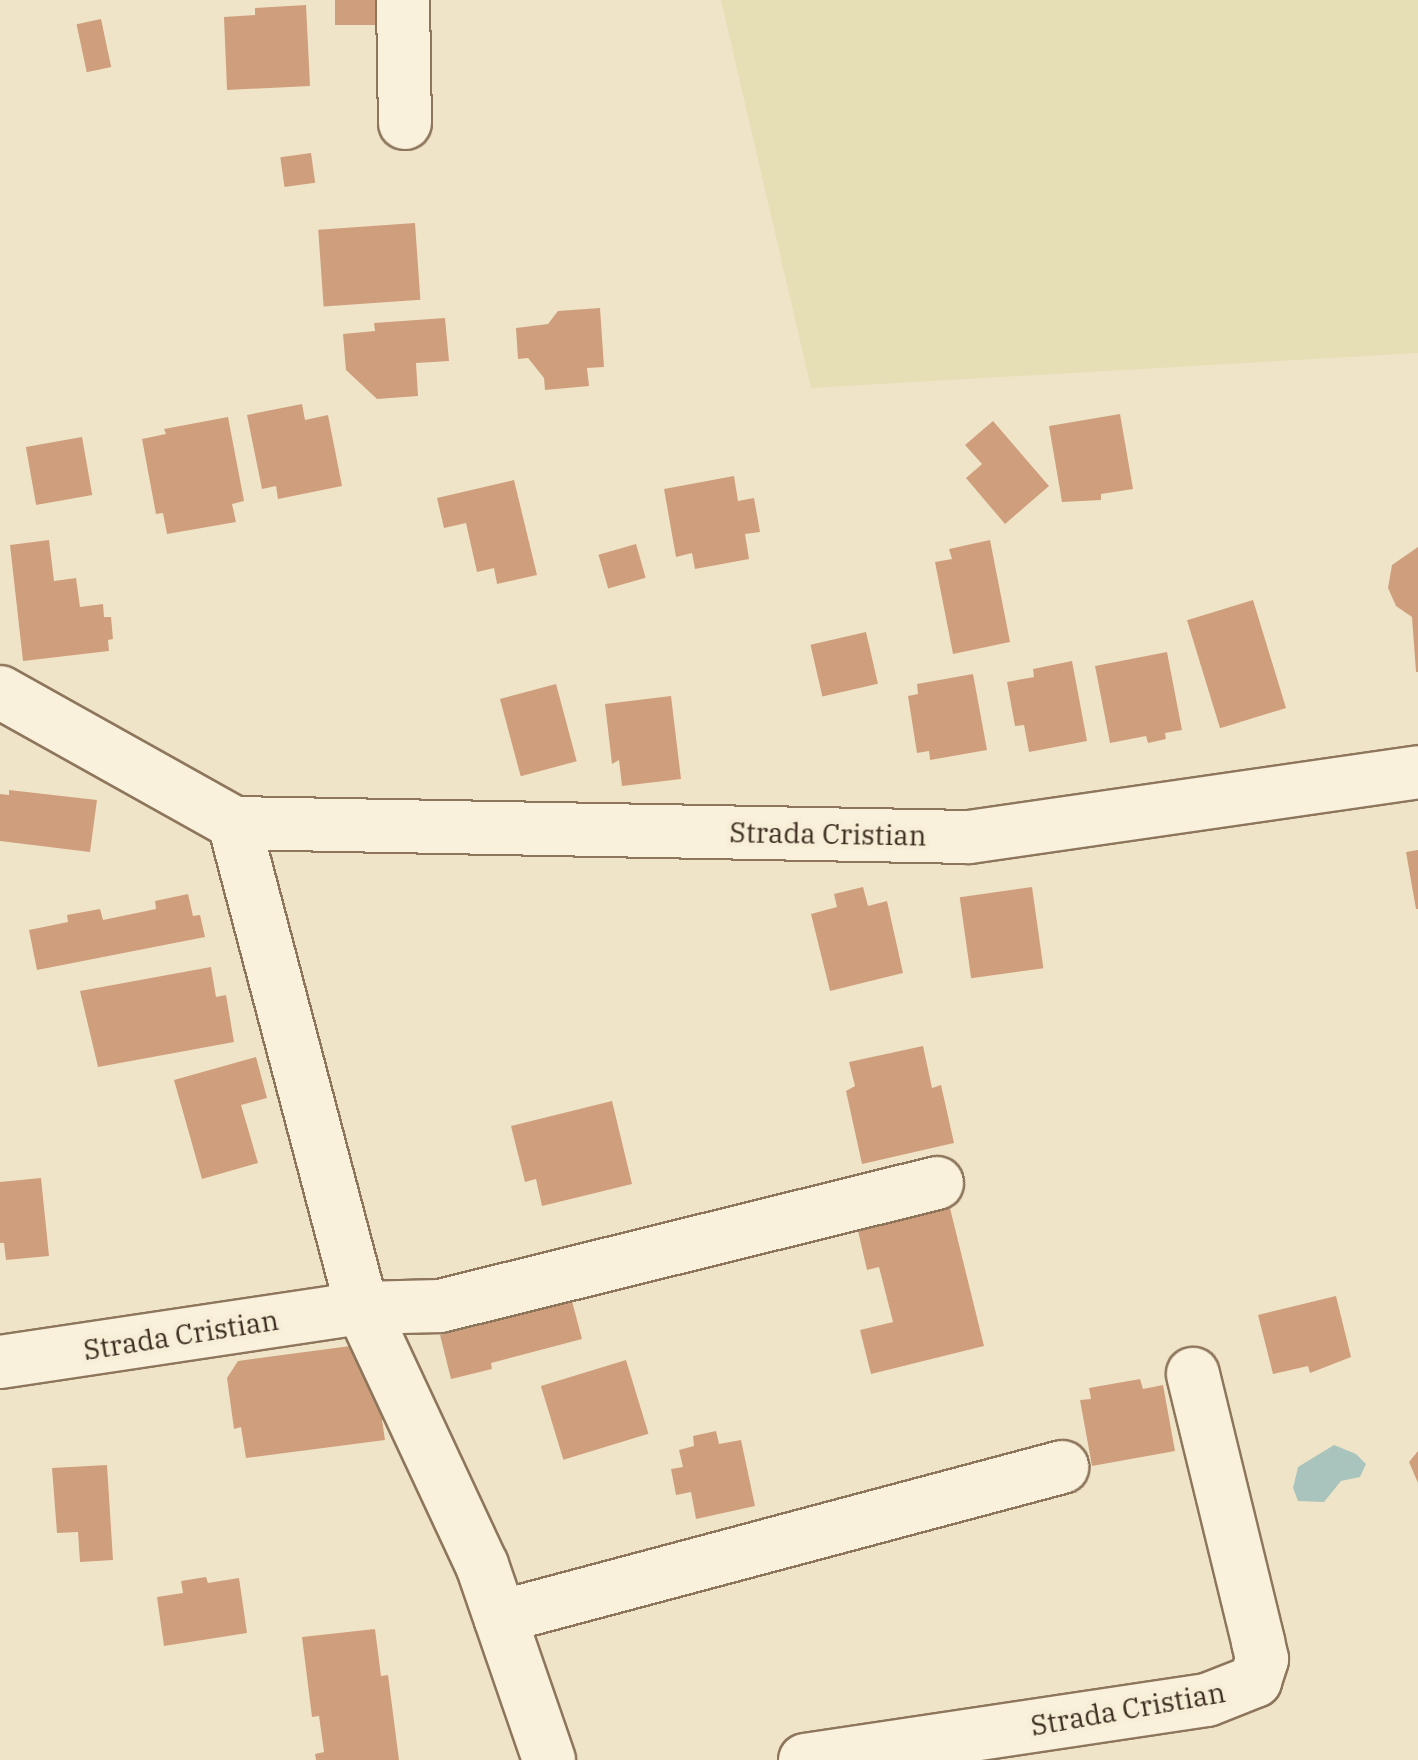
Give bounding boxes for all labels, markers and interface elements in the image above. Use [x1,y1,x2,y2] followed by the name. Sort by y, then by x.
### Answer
[729,815,927,853] street label: Strada Cristian
[81,1303,281,1367] street label: Strada Cristian
[1028,1675,1228,1743] street label: Strada Cristian

